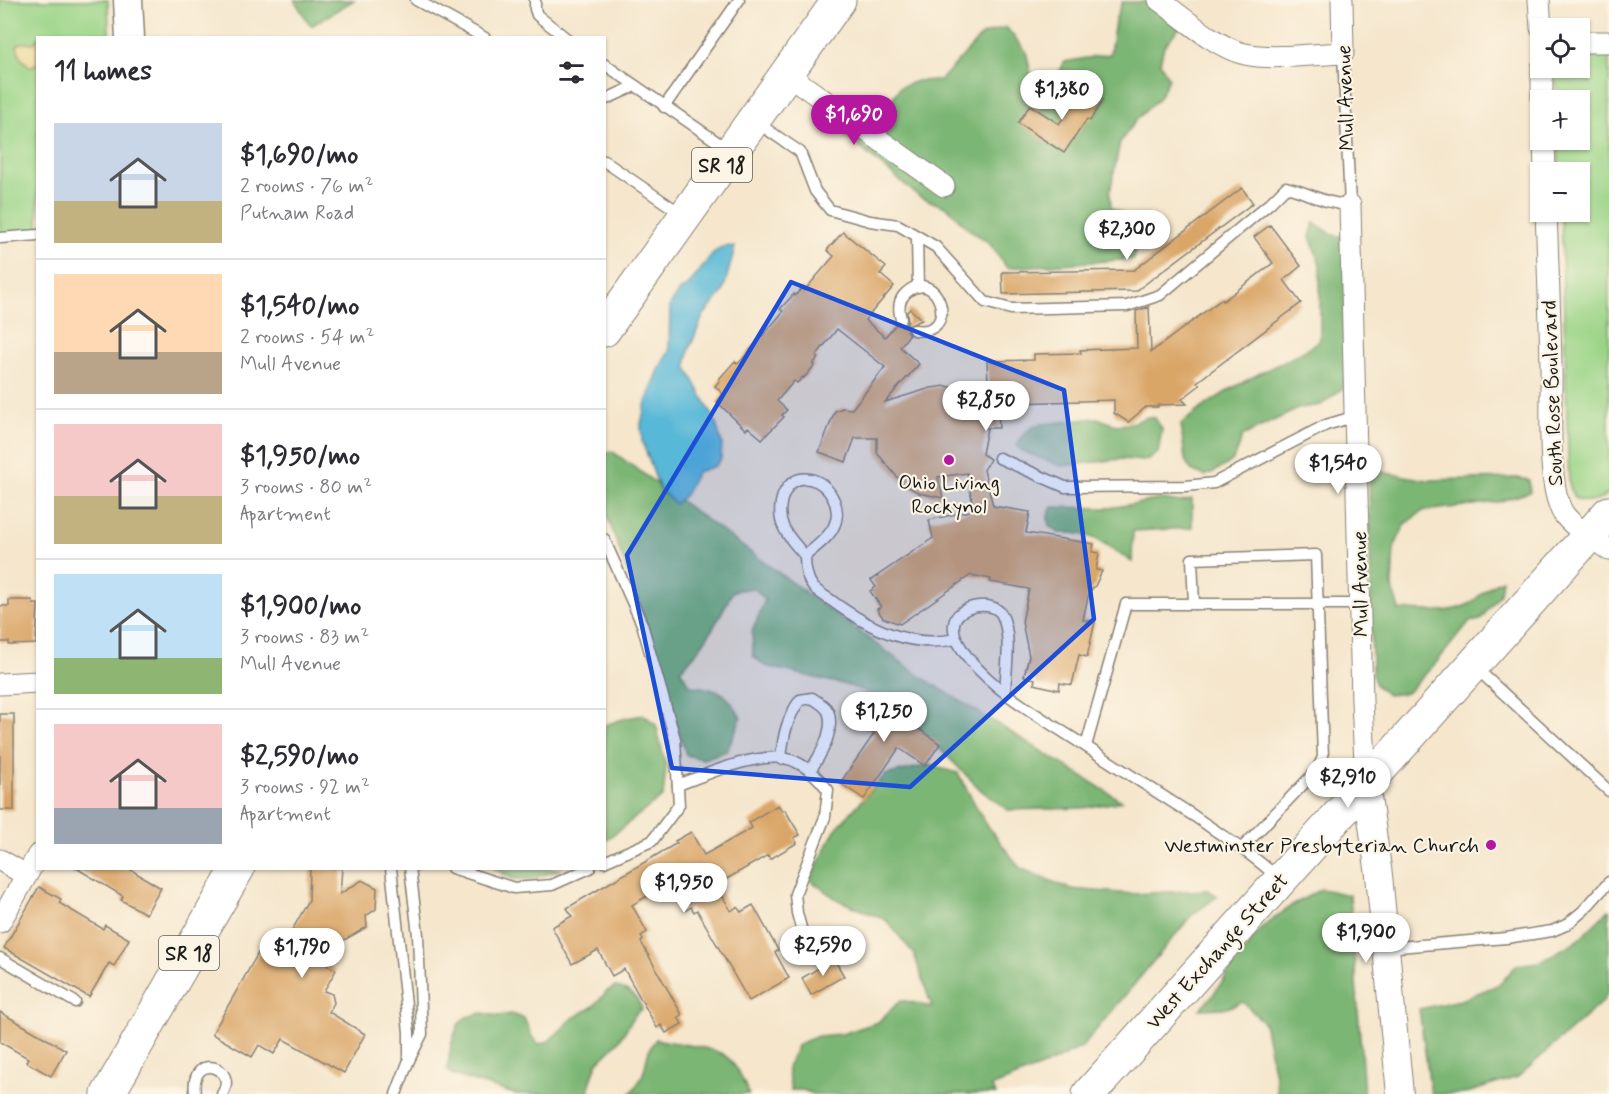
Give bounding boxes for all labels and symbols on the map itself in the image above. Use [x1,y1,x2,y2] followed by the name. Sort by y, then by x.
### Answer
[1330,44,1362,151] street label: Mull Avenue
[1013,70,1111,121] pin: $1,380
[805,95,903,146] pin: $1,690
[692,148,752,182] road number: SR 18
[1078,210,1176,261] pin: $2,300
[1536,299,1570,486] street label: South Rose Boulevard
[937,381,1035,432] pin: $2,850
[1289,444,1387,495] pin: $1,540
[942,453,956,467] marker: Ohio Living Rockynol
[898,469,1000,521] place label: Ohio Living Rockynol
[1346,531,1376,637] street label: Mull Avenue
[835,692,933,743] pin: $1,250
[1299,758,1397,809] pin: $2,910
[1164,832,1479,860] place label: Westminster Presbyterian Church
[1484,838,1498,852] marker: Westminster Presbyterian Church
[635,863,733,914] pin: $1,950
[1140,868,1297,1037] street label: West Exchange Street
[1317,913,1415,964] pin: $1,900
[774,926,872,977] pin: $2,590
[253,928,351,979] pin: $1,790
[159,936,219,970] road number: SR 18

